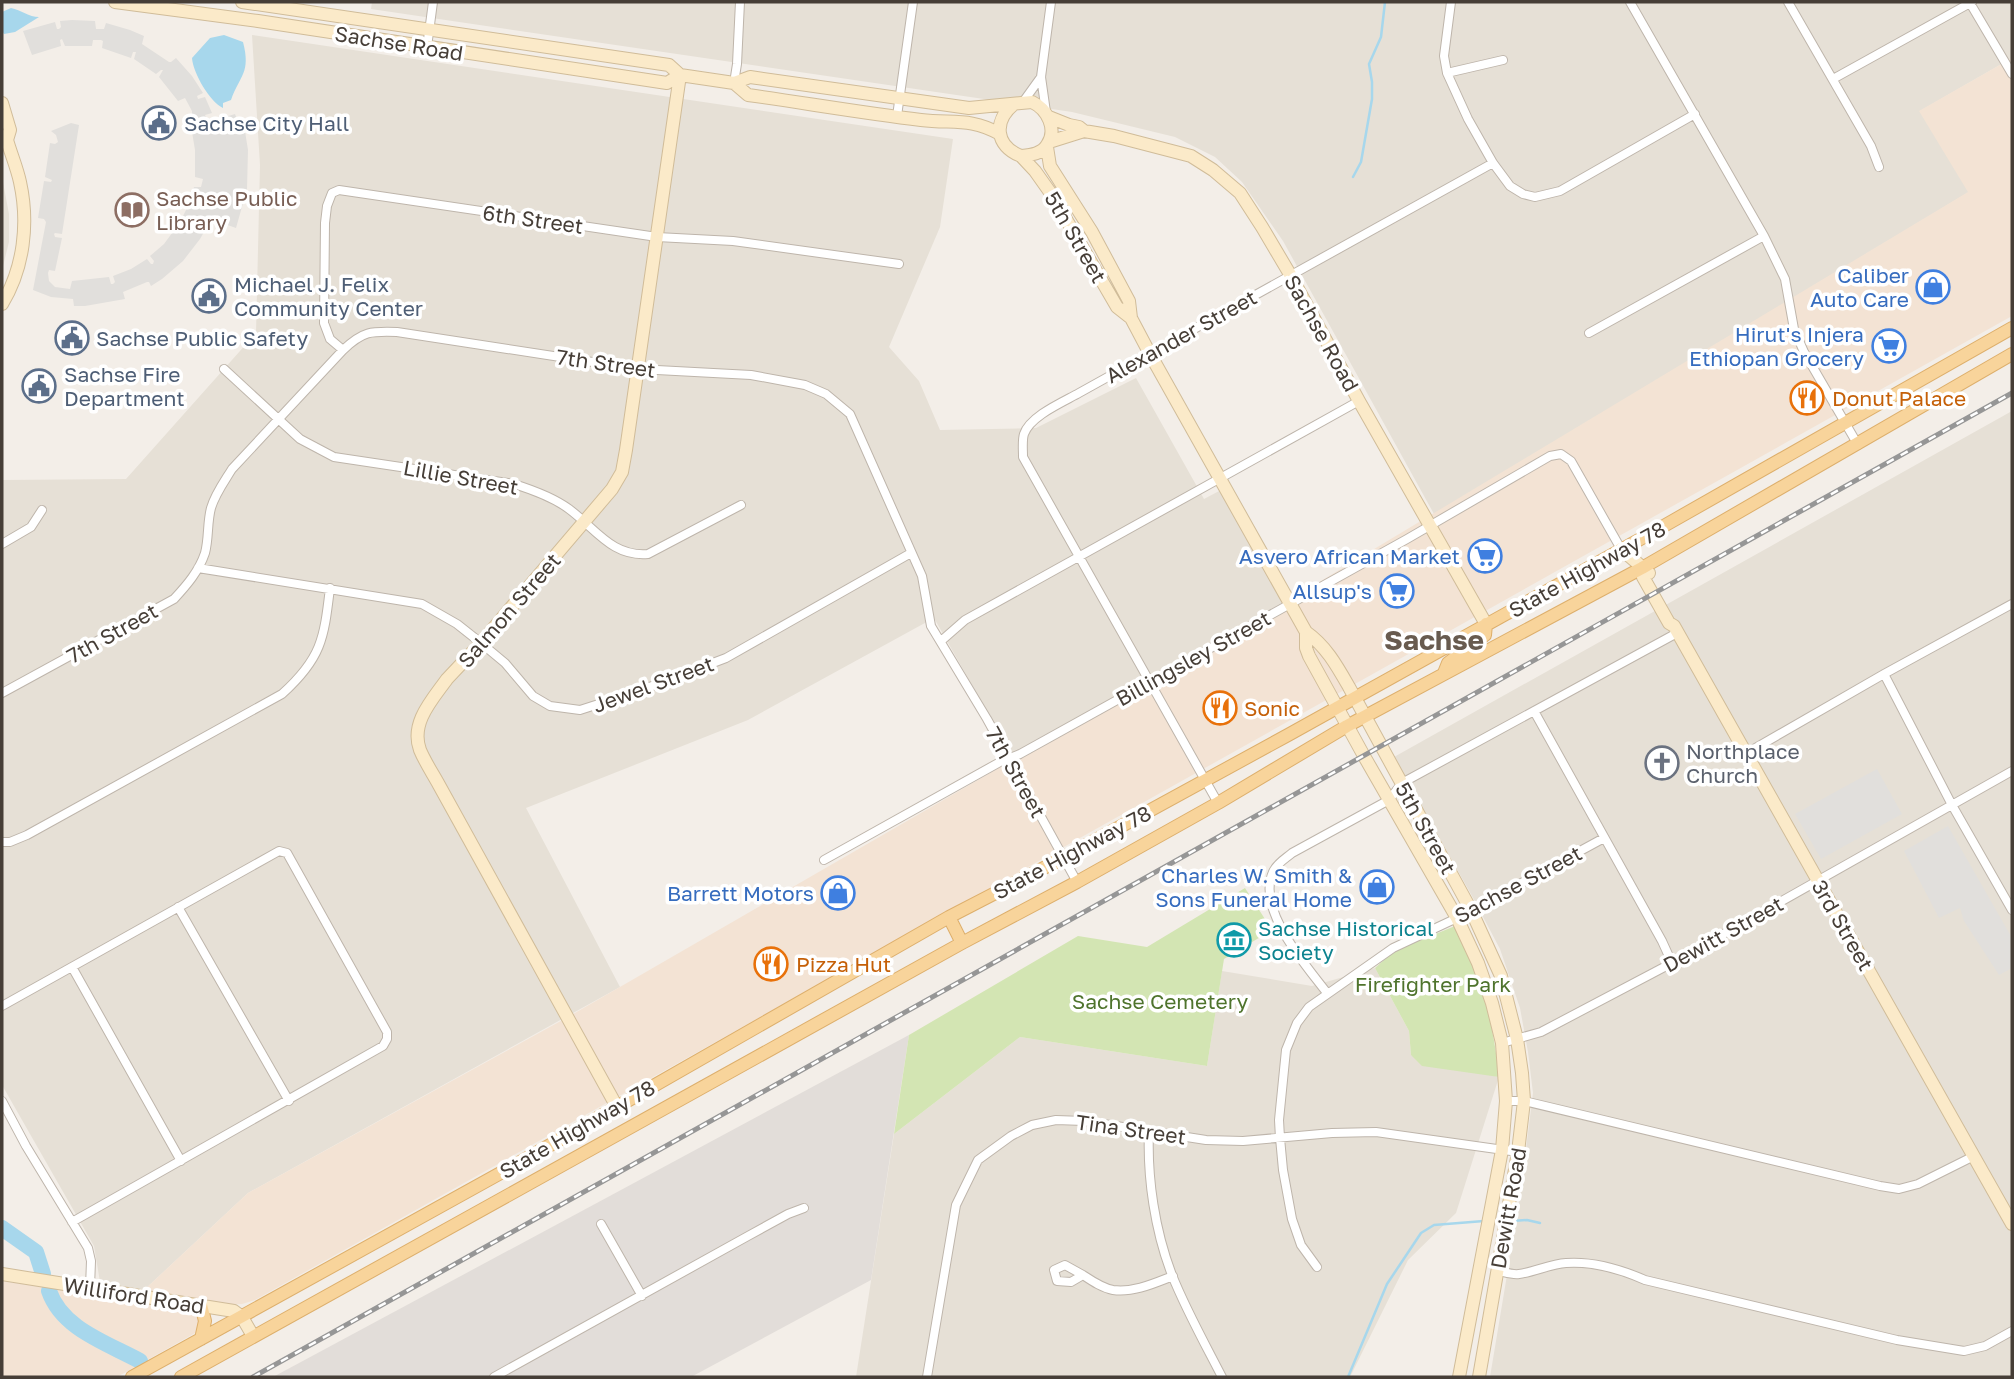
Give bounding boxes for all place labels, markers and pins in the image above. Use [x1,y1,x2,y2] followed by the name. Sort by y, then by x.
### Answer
[140,104,178,142] public building icon: Sachse City Hall
[184,110,349,136] place label: Sachse City Hall
[156,185,297,235] place label: Sachse Public Library
[113,191,151,229] library icon: Sachse Public Library
[1810,262,1909,312] place label: Caliber Auto Care
[1914,268,1952,306] shop icon: Caliber Auto Care
[234,271,423,321] place label: Michael J. Felix Community Center
[190,277,228,315] public building icon: Michael J. Felix Community Center
[53,319,91,357] public building icon: Sachse Public Safety
[1689,321,1864,371] place label: Hirut's Injera Ethiopan Grocery
[96,325,308,351] place label: Sachse Public Safety
[1870,327,1908,365] supermarket icon: Hirut's Injera Ethiopan Grocery
[64,361,185,411] place label: Sachse Fire Department
[20,367,58,405] public building icon: Sachse Fire Department
[1788,379,1826,417] restaurant icon: Donut Palace
[1832,385,1966,411] place label: Donut Palace
[1466,537,1504,575] supermarket icon: Asvero African Market
[1239,543,1460,569] place label: Asvero African Market
[1378,572,1416,610] supermarket icon: Allsup's
[1293,578,1372,604] place label: Allsup's
[1201,689,1239,727] restaurant icon: Sonic
[1244,695,1300,721] place label: Sonic
[1686,738,1800,788] place label: Northplace Church
[1643,744,1681,782] church icon: Northplace Church
[1155,862,1352,912] place label: Charles W. Smith & Sons Funeral Home
[1358,868,1396,906] shop icon: Charles W. Smith & Sons Funeral Home
[819,874,857,912] shop icon: Barrett Motors
[667,880,814,906] place label: Barrett Motors
[1258,915,1434,965] place label: Sachse Historical Society
[1215,921,1253,959] museum icon: Sachse Historical Society
[752,945,790,983] restaurant icon: Pizza Hut
[796,951,891,977] place label: Pizza Hut

